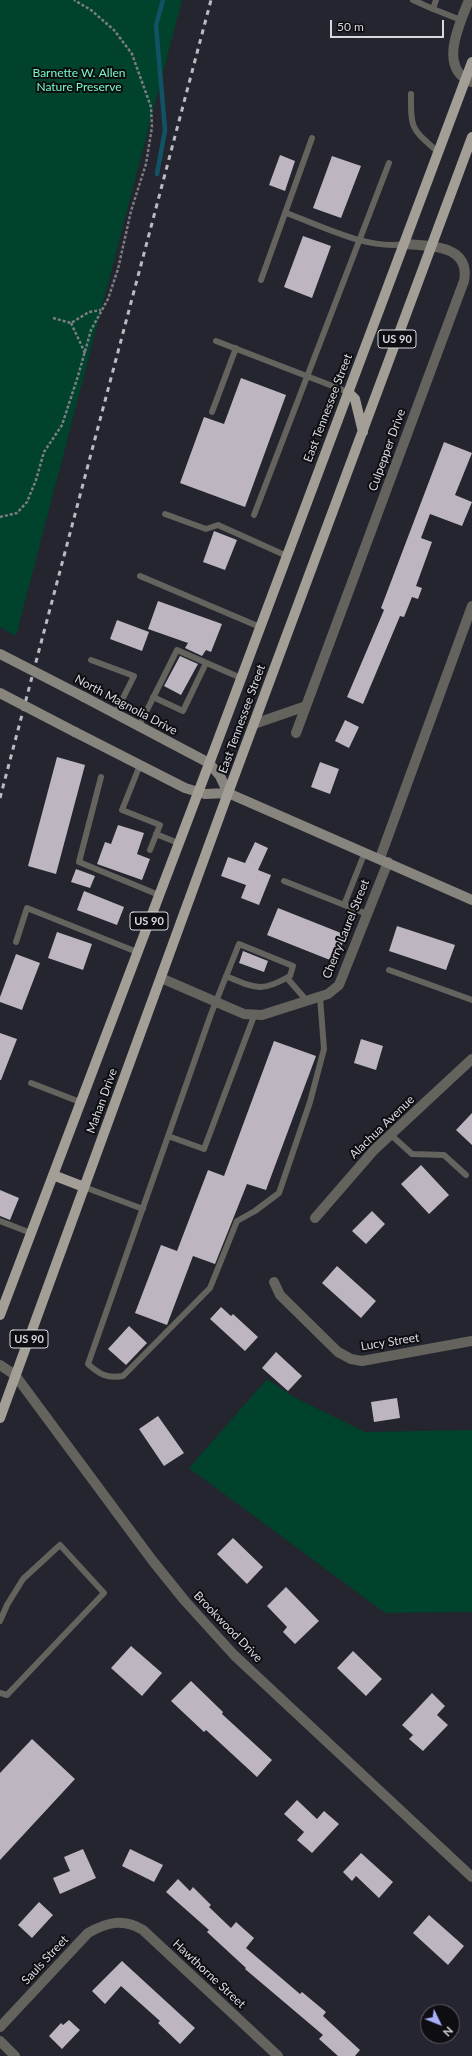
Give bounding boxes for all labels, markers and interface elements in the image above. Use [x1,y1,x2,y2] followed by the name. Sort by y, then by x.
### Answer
[332,12,446,38] scale bar
[337,19,364,34] text: 50 m
[32,66,126,94] park label: Barnette W. Allen Nature Preserve
[378,330,416,348] road number: US 90
[301,352,355,464] street label: East Tennessee Street
[365,407,409,493] street label: Culpepper Drive
[216,663,268,775] street label: East Tennessee Street
[72,672,180,738] street label: North Magnolia Drive
[320,877,372,981] street label: Cherry Laurel Street
[130,912,168,930] road number: US 90
[84,1067,120,1135] street label: Mahan Drive
[347,1092,417,1162] street label: Alachua Avenue
[10,1330,48,1348] road number: US 90
[360,1330,420,1354] street label: Lucy Street
[191,1589,265,1665] street label: Brookwood Drive
[19,1932,71,1988] street label: Sauls Street
[170,1937,248,2011] street label: Hawthorne Street
[420,2004,460,2044] north arrow
[441,2024,456,2039] text: N

